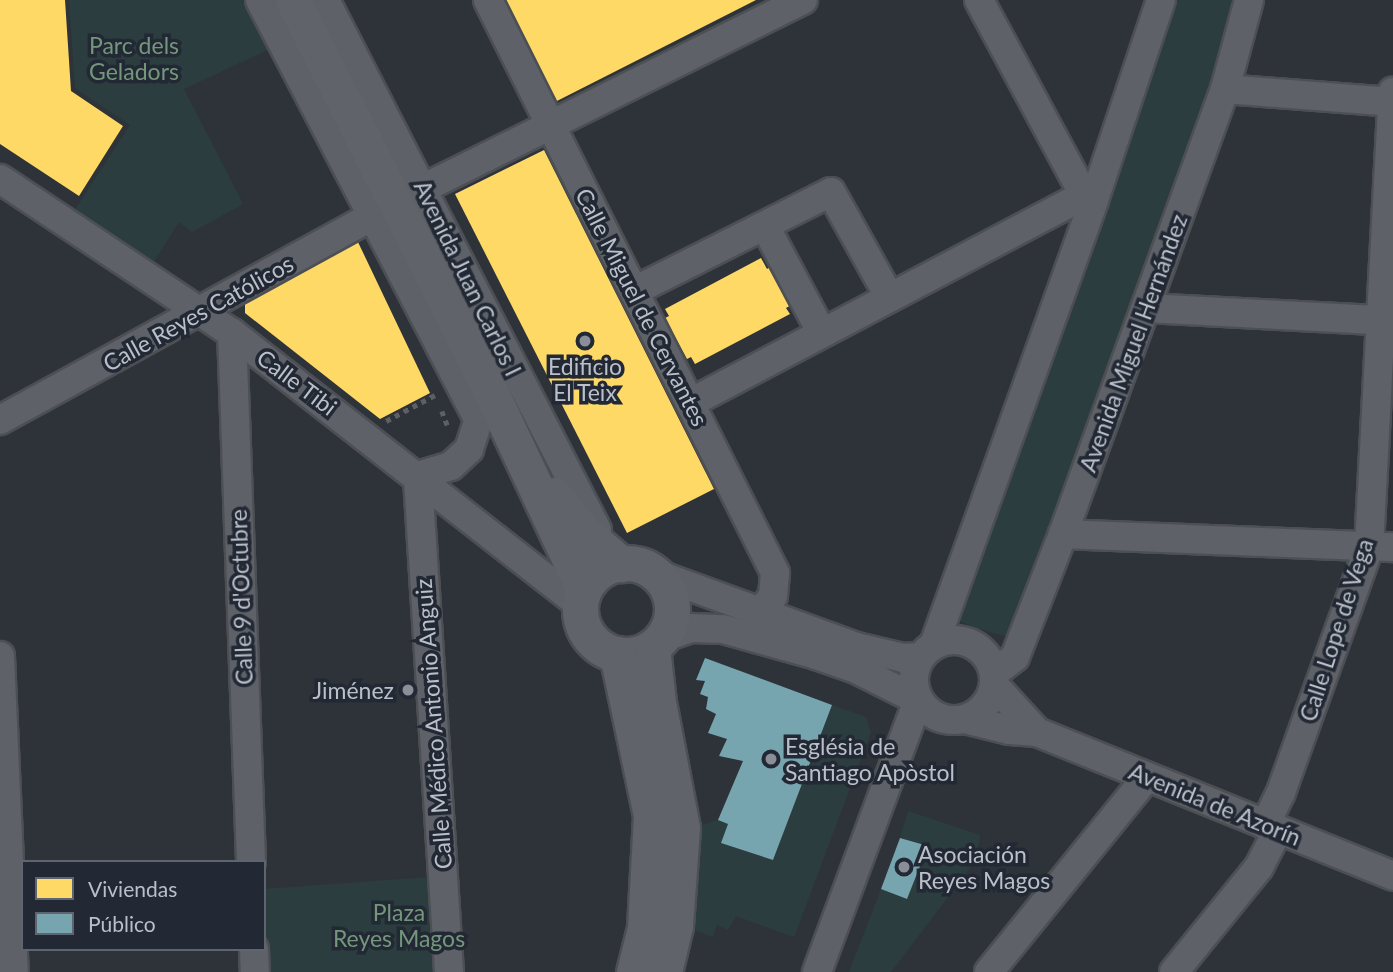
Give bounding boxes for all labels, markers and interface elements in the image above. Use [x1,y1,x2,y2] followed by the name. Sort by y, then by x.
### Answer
[89,31,179,85] park label: Parc dels Geladors
[408,175,528,381] street label: Avenida Juan Carlos I
[570,183,714,431] street label: Calle Miguel de Cervantes
[1074,210,1192,476] street label: Avenida Miguel Hernández
[98,249,298,377] street label: Calle Reyes Católicos
[577,333,593,349] marker: Edificio El Teix
[252,343,342,421] street label: Calle Tibi
[548,352,622,406] place label: Edificio El Teix
[224,509,258,685] street label: Calle 9 d'Octubre
[1293,535,1379,725] street label: Calle Lope de Vega
[409,577,457,871] street label: Calle Médico Antonio Anguiz
[313,676,394,704] place label: Jiménez
[400,682,416,698] marker: Jiménez
[785,732,956,786] place label: Església de Santiago Apòstol
[763,751,779,767] marker: Església de Santiago Apòstol
[1125,757,1305,851] street label: Avenida de Azorín
[918,840,1050,894] place label: Asociación Reyes Magos
[896,859,912,875] marker: Asociación Reyes Magos
[21,860,266,951] legend
[88,876,177,901] text: Viviendas
[333,898,465,952] park label: Plaza Reyes Magos
[88,911,156,936] text: Público

